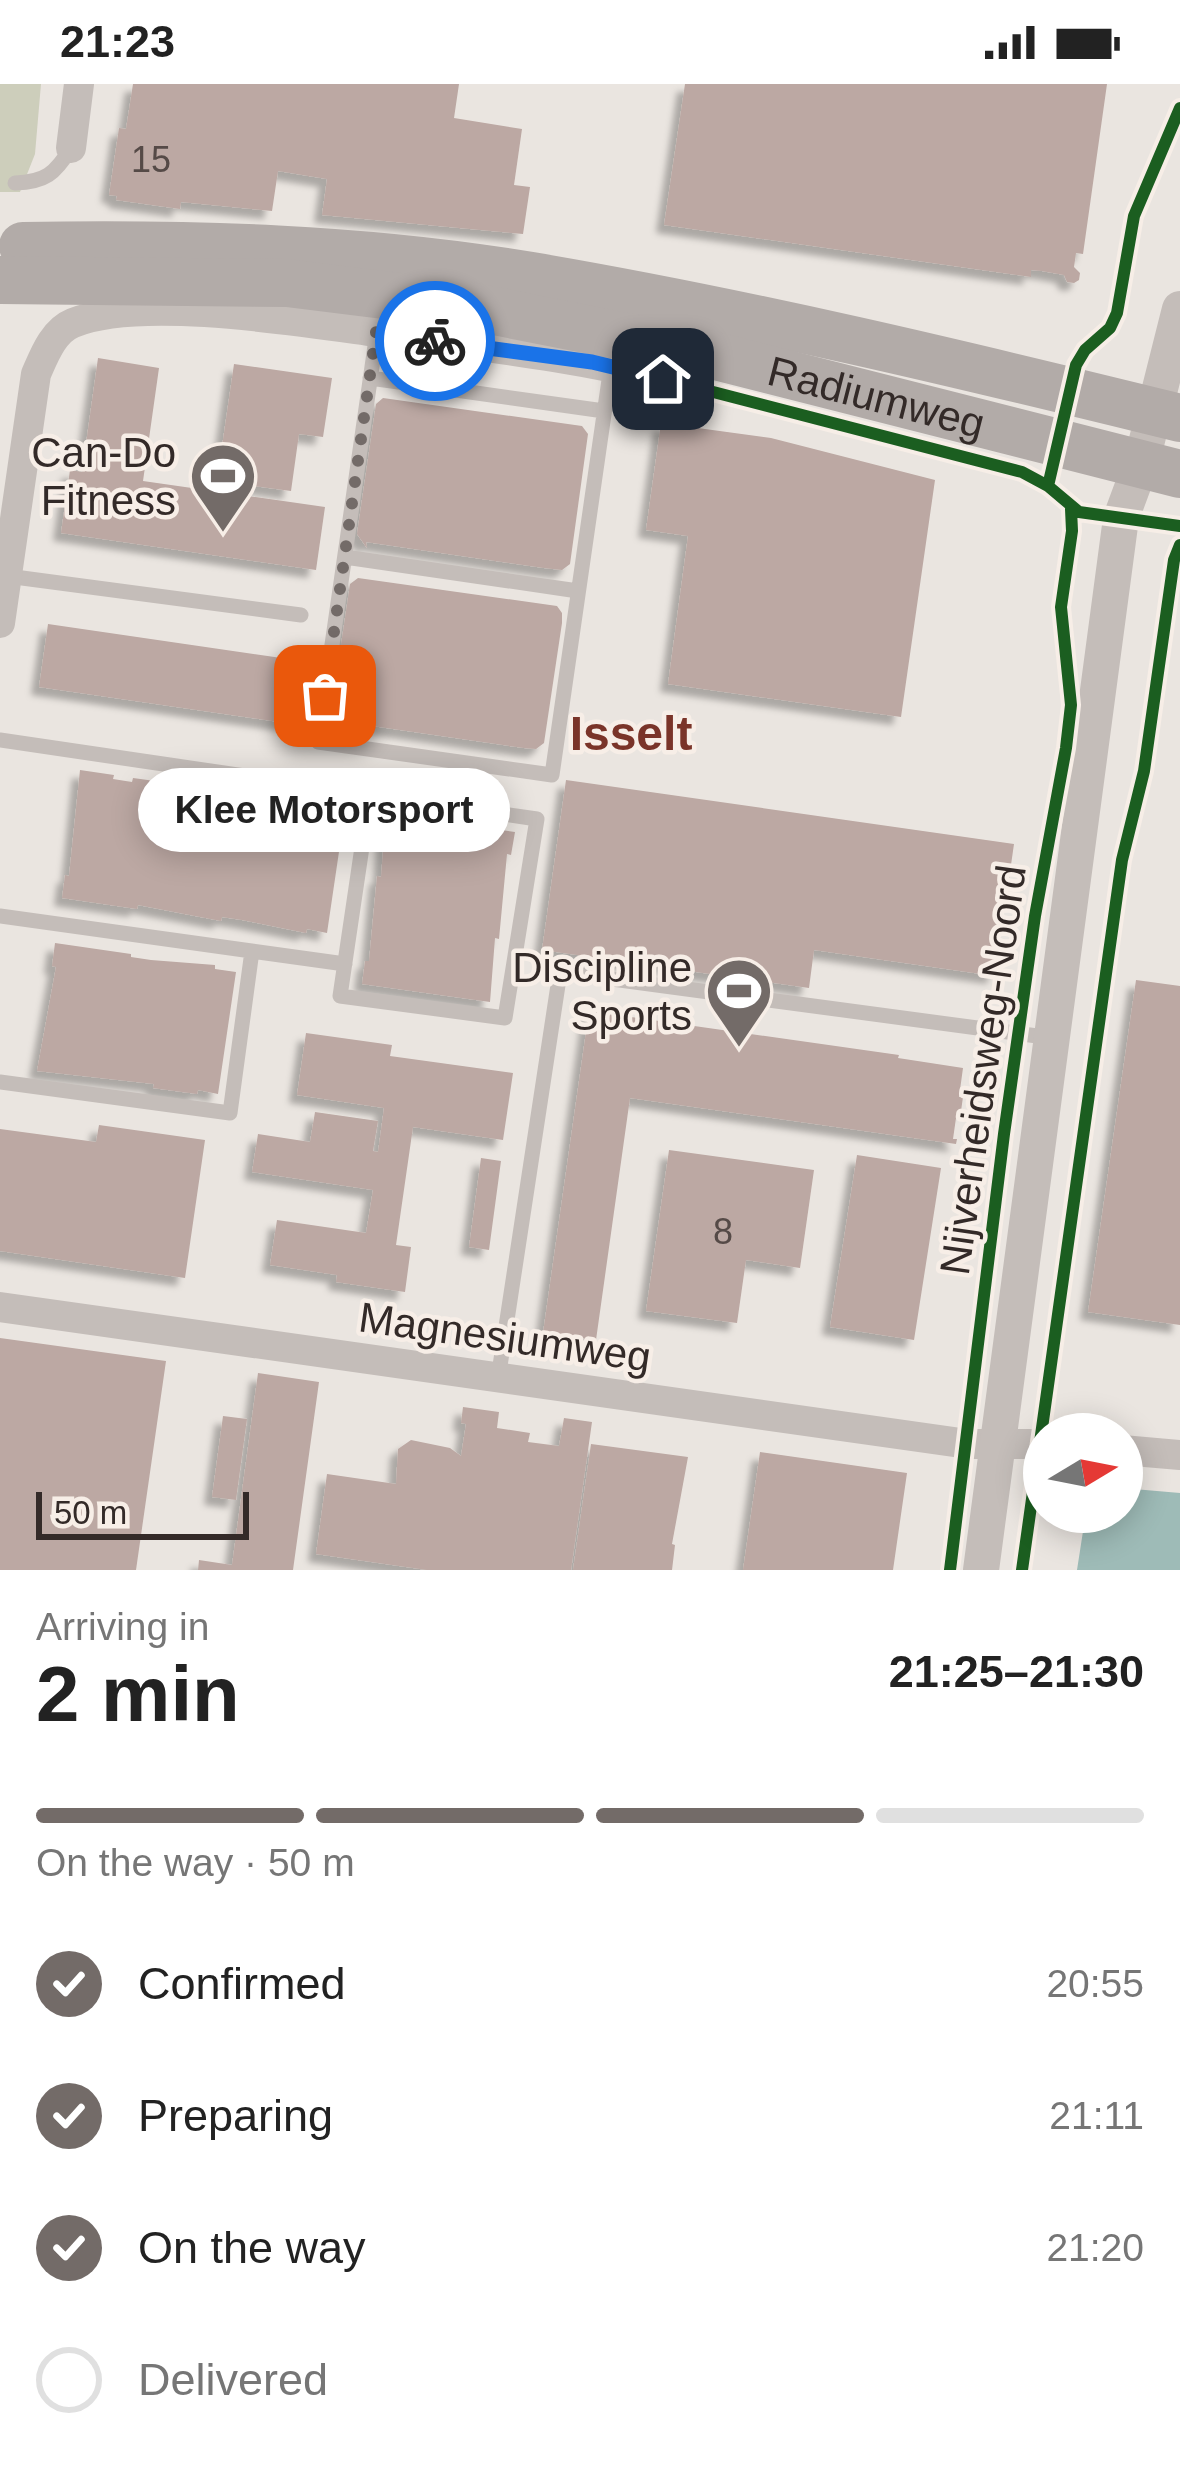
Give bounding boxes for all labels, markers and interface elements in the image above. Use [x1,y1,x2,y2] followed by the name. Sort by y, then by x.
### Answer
[60,16,175,67] text: 21:23
[131,139,171,180] house number: 15
[375,281,495,401] courier
[402,308,468,374] icon: bike
[612,328,714,430] pin
[630,346,696,412] icon: home
[763,347,990,447] street label: Radiumweg
[31,429,176,524] place label: Can-Do Fitness
[188,441,258,535] sports icon: Can-Do Fitness
[274,645,376,747] pin
[292,663,358,729] icon: bag
[570,707,692,760] district label: Isselt
[139,768,511,852] callout: Klee Motorsport
[174,788,474,831] text: Klee Motorsport
[931,862,1035,1278] street label: Nijverheidsweg-Noord
[512,944,692,1039] place label: Discipline Sports
[704,956,774,1050] sports icon: Discipline Sports
[713,1211,733,1252] house number: 8
[356,1293,654,1381] street label: Magnesiumweg
[1023,1413,1143,1533] north arrow
[1023,1413,1143,1533] map controls
[36,1486,249,1539] scale bar
[54,1494,127,1531] text: 50 m
[36,1605,209,1648] text: Arriving in
[889,1646,1144,1697] text: 21:25–21:30
[36,1650,240,1738] text: 2 min
[36,1841,355,1884] text: On the way · 50 m
[36,1951,102,2017] icon: check
[138,1958,346,2009] text: Confirmed
[1046,1962,1144,2005] text: 20:55
[36,2083,102,2149] icon: check
[138,2090,333,2141] text: Preparing
[1049,2094,1144,2137] text: 21:11
[36,2215,102,2281] icon: check
[138,2222,366,2273] text: On the way
[1046,2226,1144,2269] text: 21:20
[138,2354,328,2405] text: Delivered

